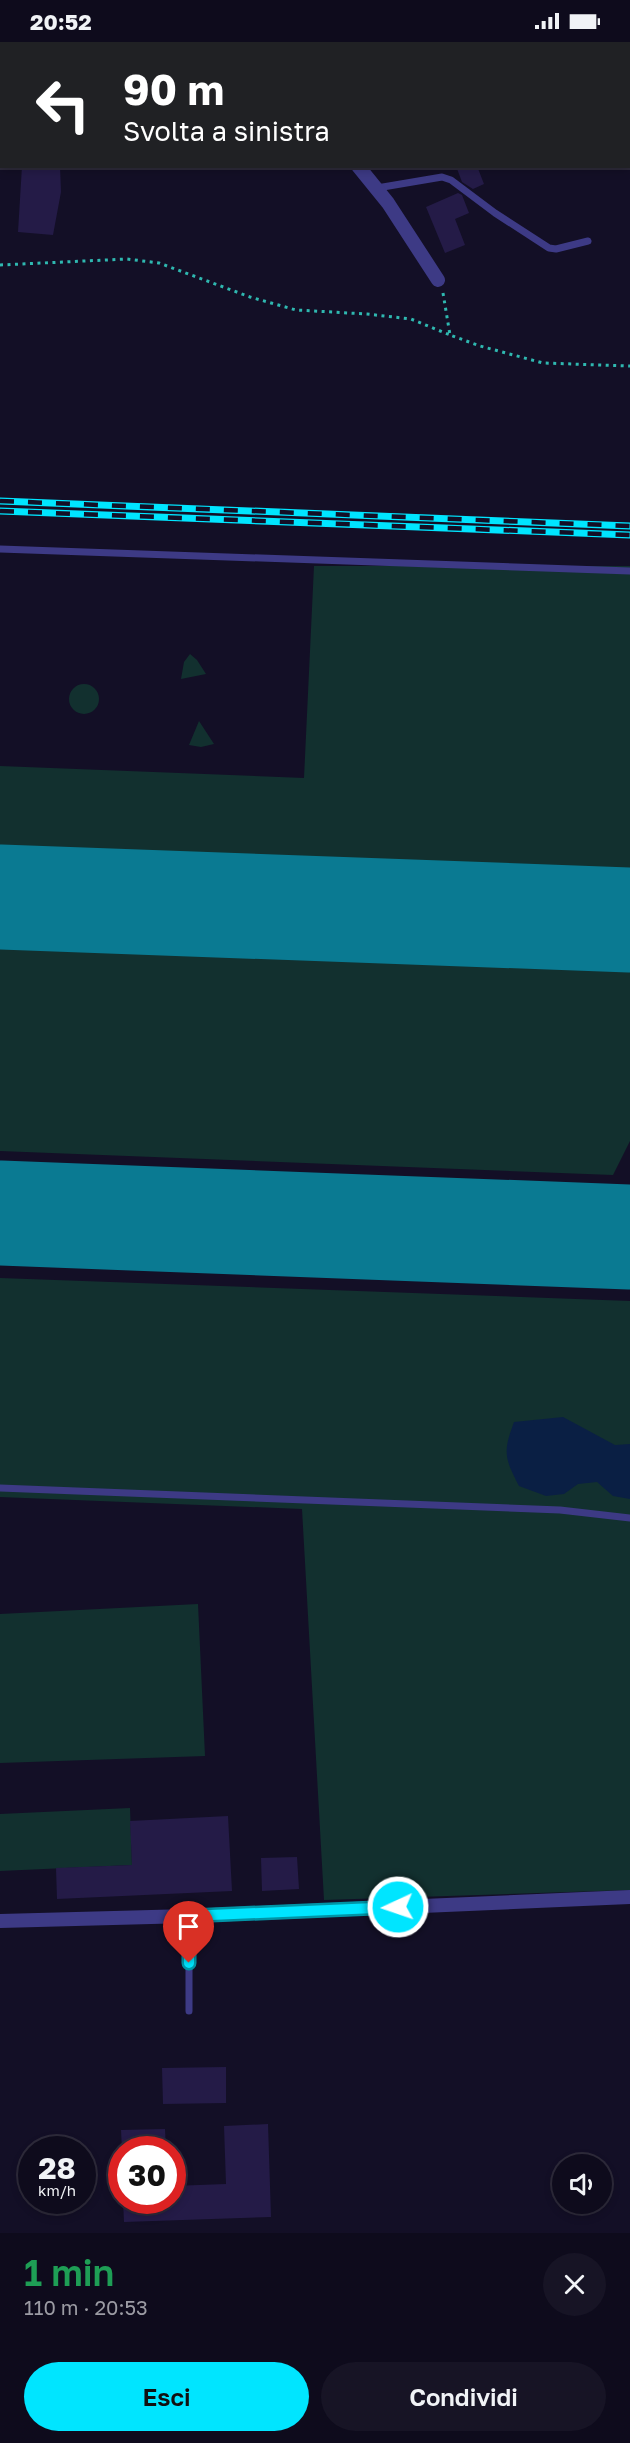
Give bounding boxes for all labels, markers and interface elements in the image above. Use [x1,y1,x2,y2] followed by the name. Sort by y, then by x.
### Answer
[30,8,92,35] text: 20:52
[123,64,224,114] text: 90 m
[24,66,102,144] icon: left
[123,115,330,147] text: Svolta a sinistra
[366,1875,430,1939] position arrow
[163,1901,214,1963] pin
[172,1910,205,1943] icon: arrive
[108,2136,186,2214] speed limit sign: 30
[38,2150,76,2186] text: 28
[552,2154,612,2214] map controls
[552,2154,612,2214] button: sound
[38,2181,76,2199] text: km/h
[24,2251,114,2294] text: 1 min
[543,2253,606,2316] button: close
[24,2295,148,2319] text: 110 m · 20:53
[24,2362,309,2431] button: Esci
[321,2362,606,2431] button: Condividi

